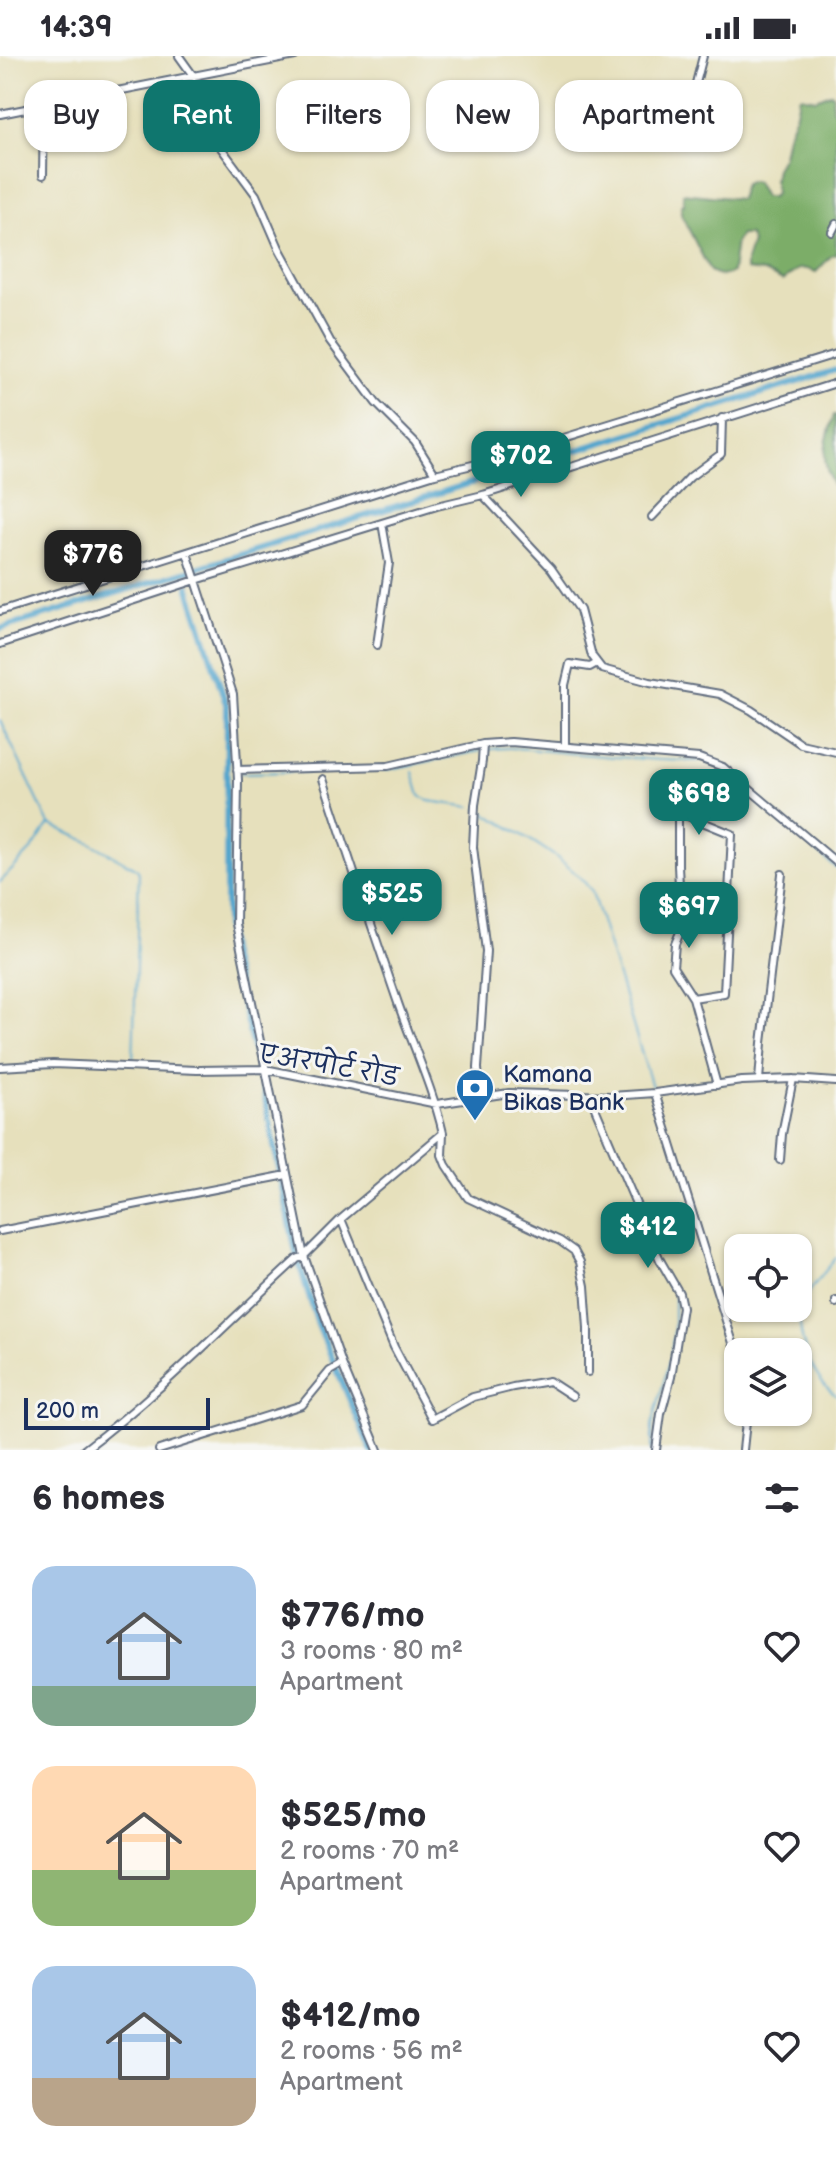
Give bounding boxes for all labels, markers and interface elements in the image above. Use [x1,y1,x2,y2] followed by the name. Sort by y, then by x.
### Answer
[40,10,113,46] text: 14:39
[24,80,127,152] chip: Buy
[143,80,260,152] chip: Rent
[276,80,410,152] chip: Filters
[426,80,539,152] chip: New
[555,80,743,152] chip: Apartment
[474,431,568,499] pin: $702
[489,441,553,472] text: $702
[46,530,140,598] pin: $776
[62,540,124,571] text: $776
[652,769,746,837] pin: $698
[667,779,731,810] text: $698
[345,869,439,937] pin: $525
[361,879,423,910] text: $525
[642,882,736,950] pin: $697
[658,892,720,923] text: $697
[255,1034,403,1093] street label: एअरपोर्ट रोड
[503,1060,624,1117] place label: Kamana Bikas Bank
[454,1067,496,1122] bank icon: Kamana Bikas Bank
[601,1202,695,1270] pin: $412
[619,1212,677,1243] text: $412
[724,1234,812,1426] map controls
[724,1234,812,1322] button: locate
[724,1338,812,1426] button: layers
[24,1394,210,1430] scale bar
[36,1398,99,1425] text: 200 m
[760,1476,804,1520] icon: filters
[32,1478,165,1519] text: 6 homes
[280,1595,425,1636] text: $776/mo
[96,1598,192,1694] icon: home
[760,1624,804,1668] icon: heart
[280,1636,463,1667] text: 3 rooms · 80 m²
[280,1667,403,1698] text: Apartment
[280,1795,426,1836] text: $525/mo
[96,1798,192,1894] icon: home
[760,1824,804,1868] icon: heart
[280,1836,459,1867] text: 2 rooms · 70 m²
[280,1867,403,1898] text: Apartment
[280,1995,421,2036] text: $412/mo
[96,1998,192,2094] icon: home
[760,2024,804,2068] icon: heart
[280,2036,463,2067] text: 2 rooms · 56 m²
[280,2067,403,2098] text: Apartment

